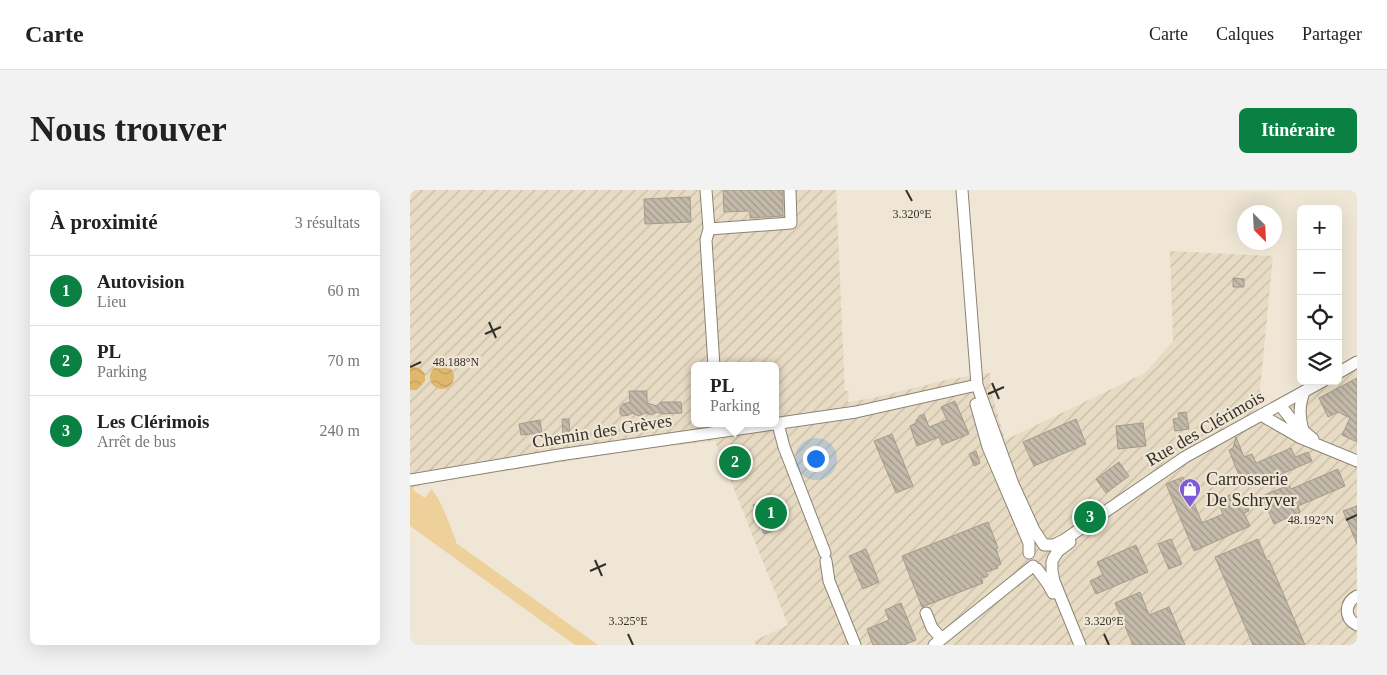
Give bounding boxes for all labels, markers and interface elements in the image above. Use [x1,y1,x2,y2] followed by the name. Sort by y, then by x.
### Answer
[25,21,84,47] text: Carte
[1149,24,1188,44] text: Carte
[1216,24,1274,44] text: Calques
[1302,24,1362,44] text: Partager
[1239,108,1357,153] button: Itinéraire
[30,110,227,149] text: Nous trouver
[1237,205,1282,250] north arrow
[1297,205,1342,385] map controls
[1297,205,1342,250] button: +
[892,207,932,221] text: 3.320°E
[50,210,158,234] text: À proximité
[295,214,360,231] text: 3 résultats
[1297,250,1342,295] button: −
[97,271,185,292] text: Autovision
[62,282,70,299] text: 1
[328,282,360,299] text: 60 m
[97,293,126,310] text: Lieu
[1297,295,1342,340] button: locate
[1297,340,1342,385] button: layers
[97,341,121,362] text: PL
[62,352,70,369] text: 2
[328,352,360,369] text: 70 m
[433,355,480,369] text: 48.188°N
[691,362,779,427] popup
[97,363,147,380] text: Parking
[710,375,734,396] text: PL
[1142,386,1268,470] street label: Rue des Clérimois
[710,397,760,414] text: Parking
[531,410,673,452] street label: Chemin des Grèves
[97,411,209,432] text: Les Clérimois
[62,422,70,439] text: 3
[320,422,360,439] text: 240 m
[97,433,176,450] text: Arrêt de bus
[719,443,751,481] pin: 2
[803,446,829,472] your location
[1206,469,1296,510] place label: Carrosserie De Schryver
[1178,477,1202,508] shop icon: Carrosserie De Schryver
[755,494,787,532] pin: 1
[1074,498,1106,536] pin: 3
[1288,513,1335,527] text: 48.192°N
[608,614,648,628] text: 3.325°E
[1084,614,1124,628] text: 3.320°E

